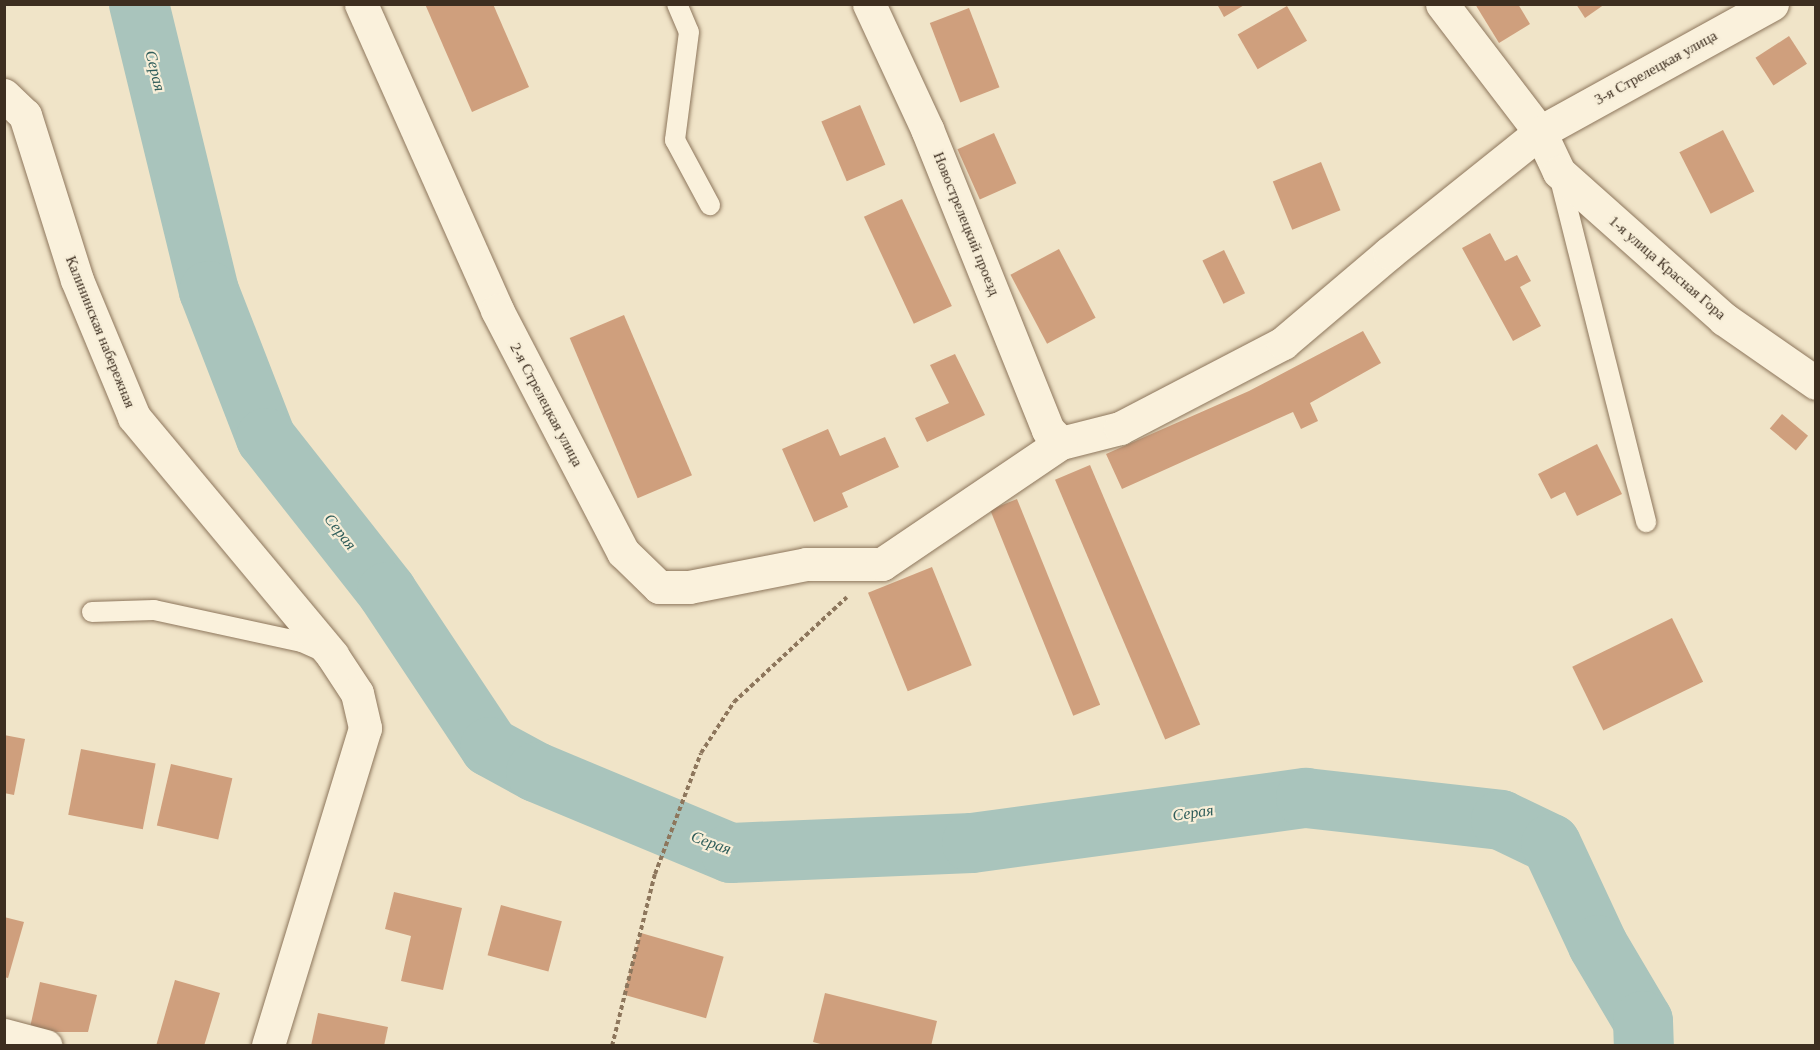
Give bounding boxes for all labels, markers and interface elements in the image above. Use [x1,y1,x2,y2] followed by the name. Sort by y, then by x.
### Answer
[1592,27,1720,109] street label: 3-я Стрелецкая улица
[141,49,169,93] water label: Серая
[929,150,1003,298] street label: Новострелецкий проезд
[1605,212,1729,324] street label: 1-я улица Красная Гора
[61,253,139,411] street label: Калининская набережная
[506,340,586,470] street label: 2-я Стрелецкая улица
[320,510,360,554] water label: Серая
[1171,801,1215,825] water label: Серая
[688,827,734,859] water label: Серая

